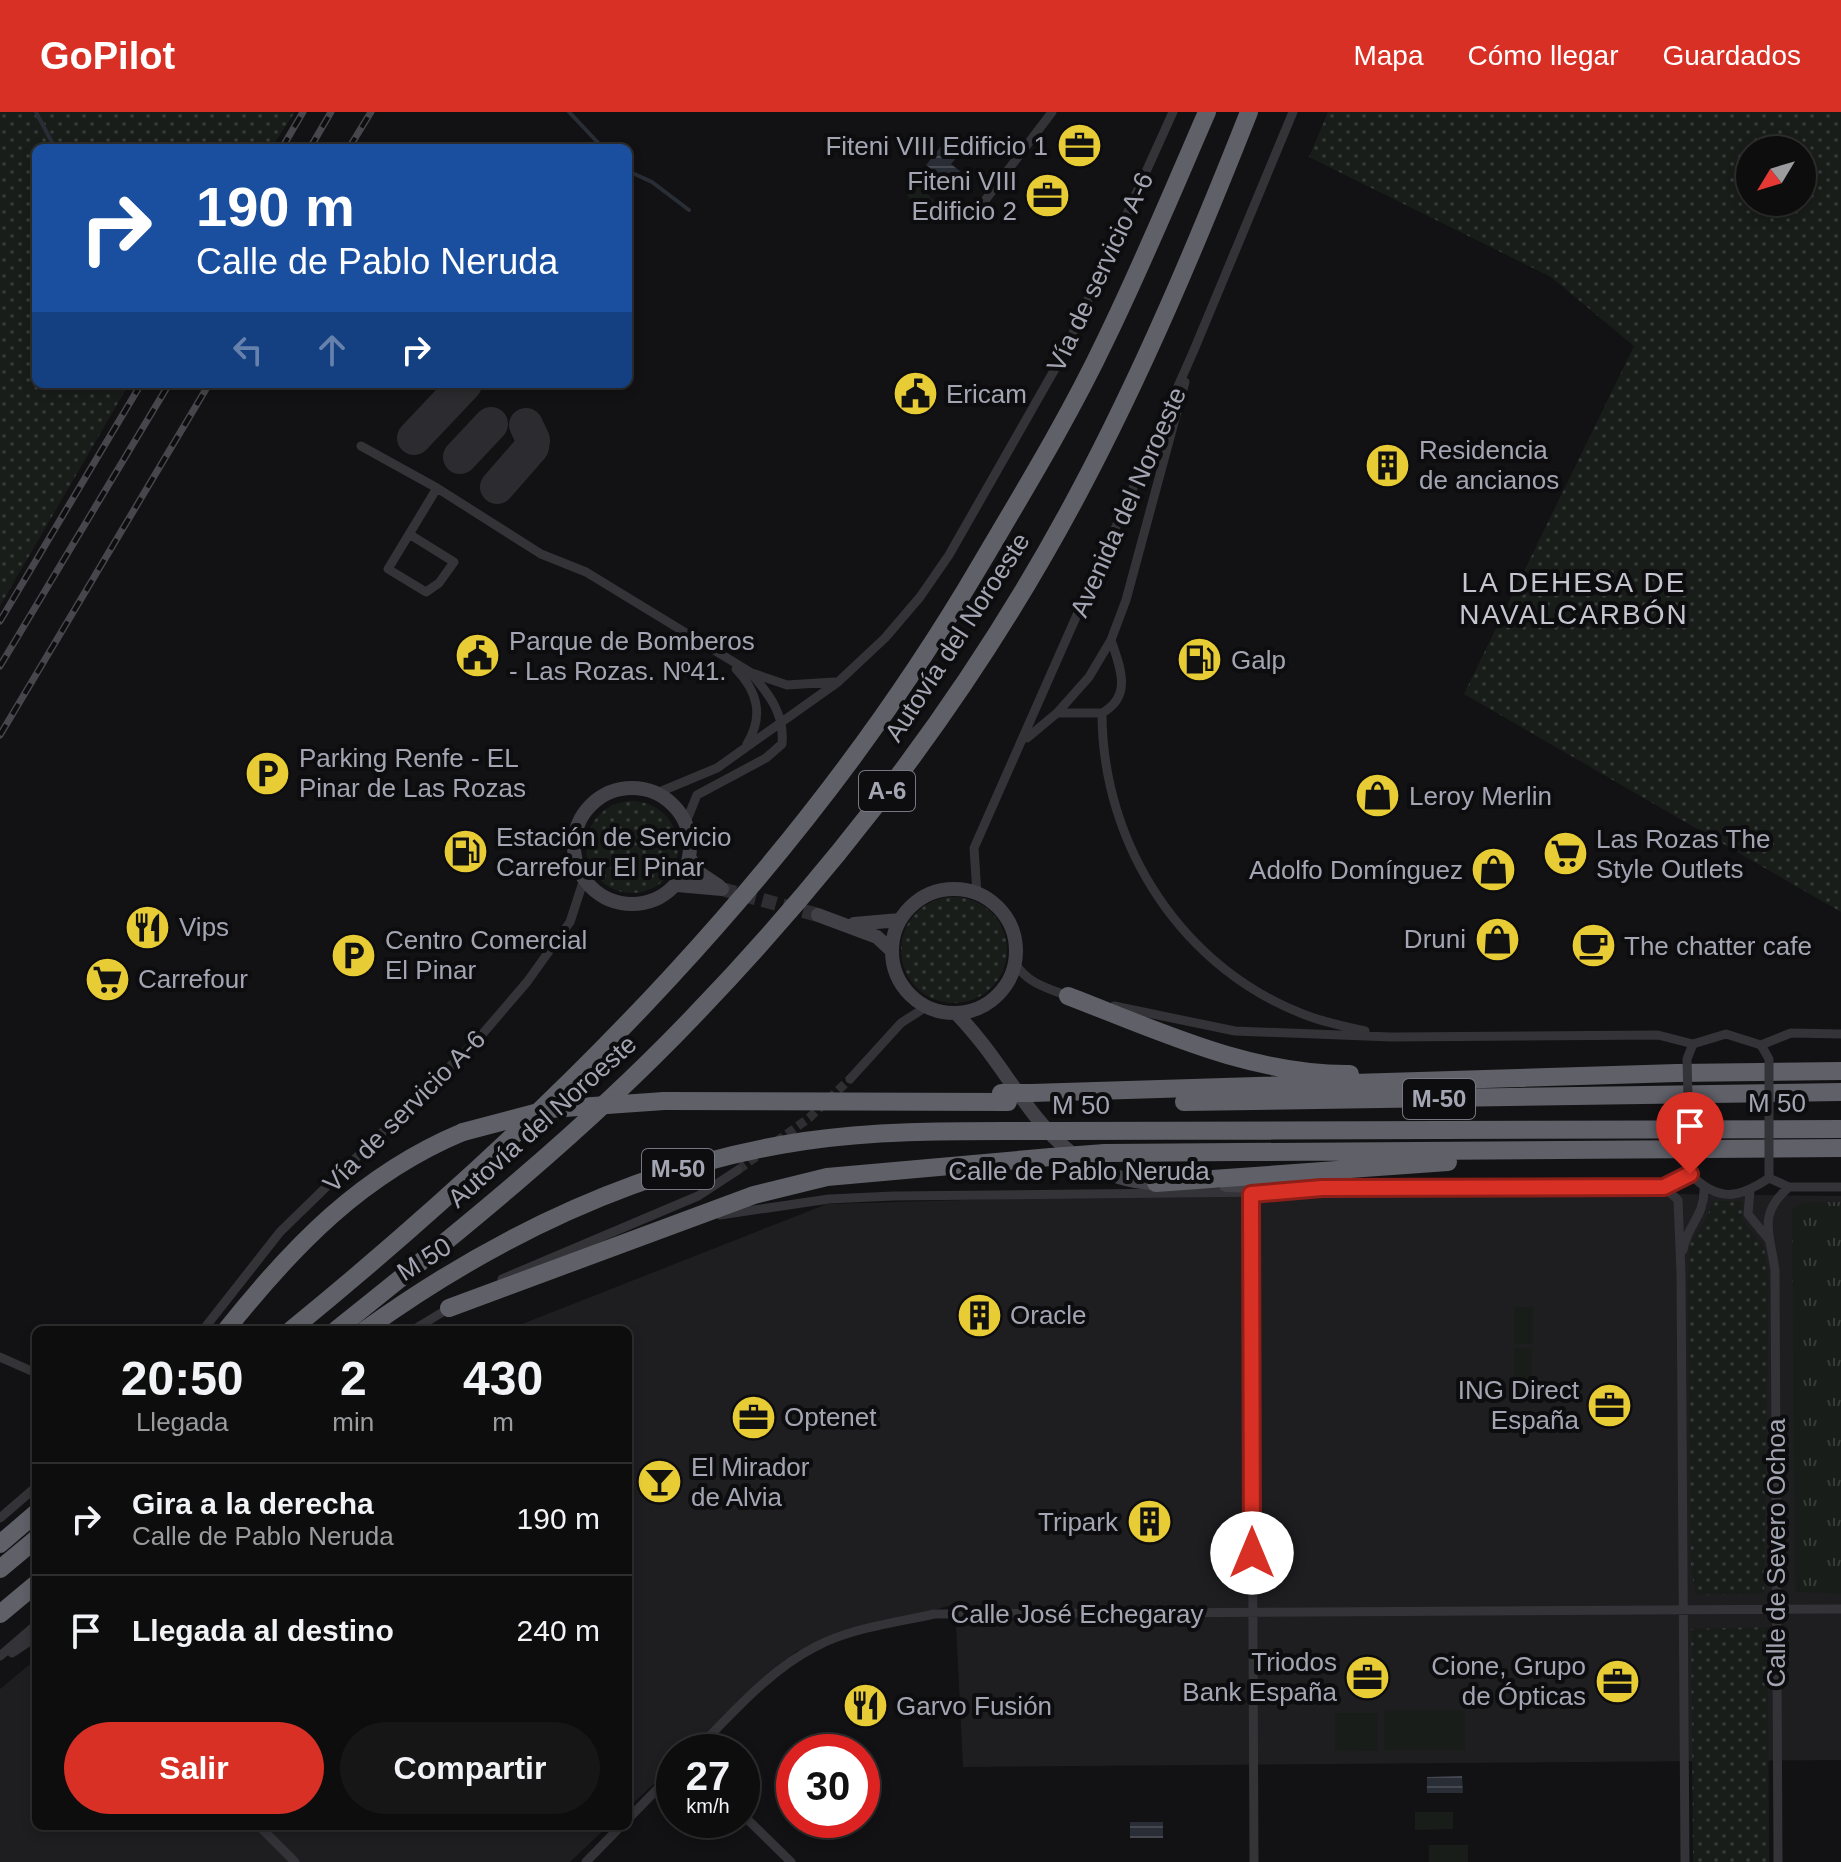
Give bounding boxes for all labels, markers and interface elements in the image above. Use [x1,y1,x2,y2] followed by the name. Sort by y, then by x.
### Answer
[40,35,175,77] text: GoPilot
[1353,40,1424,71] text: Mapa
[1468,40,1618,71] text: Cómo llegar
[1662,40,1801,71] text: Guardados
[1055,122,1103,170] office icon: Fiteni VIII Edificio 1
[825,131,1048,161] place label: Fiteni VIII Edificio 1
[1736,136,1816,216] north arrow
[1736,136,1816,216] map controls
[907,166,1017,226] place label: Fiteni VIII Edificio 2
[1041,167,1159,377] street label: Vía de servicio A-6
[1024,172,1072,220] office icon: Fiteni VIII Edificio 2
[196,175,355,238] text: 190 m
[64,176,168,280] icon: right
[196,241,558,282] text: Calle de Pablo Neruda
[226,328,270,372] icon: left
[310,328,354,372] icon: ahead
[394,328,438,372] icon: right
[891,370,939,418] public building icon: Ericam
[946,379,1027,409] place label: Ericam
[1064,383,1192,621] street label: Avenida del Noroeste
[1419,435,1559,495] place label: Residencia de ancianos
[1364,441,1412,489] building icon: Residencia de ancianos
[878,527,1036,747] street label: Autovía del Noroeste
[1459,567,1689,630] district label: LA DEHESA DE NAVALCARBÓN
[509,626,755,686] place label: Parque de Bomberos - Las Rozas. Nº41.
[454,632,502,680] public building icon: Parque de Bomberos - Las Rozas. Nº41.
[1176,636,1224,684] fuel station icon: Galp
[1231,645,1286,675] place label: Galp
[299,743,526,803] place label: Parking Renfe - EL Pinar de Las Rozas
[244,749,292,797] parking icon: Parking Renfe - EL Pinar de Las Rozas
[859,771,915,811] road number: A-6
[1354,772,1402,820] shop icon: Leroy Merlin
[1409,781,1552,811] place label: Leroy Merlin
[496,822,732,882] place label: Estación de Servicio Carrefour El Pinar
[1596,824,1770,884] place label: Las Rozas The Style Outlets
[441,828,489,876] fuel station icon: Estación de Servicio Carrefour El Pinar
[1541,830,1589,878] supermarket icon: Las Rozas The Style Outlets
[1470,846,1518,894] shop icon: Adolfo Domínguez
[1249,855,1463,885] place label: Adolfo Domínguez
[124,903,172,951] restaurant icon: Vips
[179,912,229,942] place label: Vips
[1473,915,1521,963] shop icon: Druni
[1569,922,1617,970] cafe icon: The chatter cafe
[1404,924,1466,954] place label: Druni
[385,925,587,985] place label: Centro Comercial El Pinar
[330,931,378,979] parking icon: Centro Comercial El Pinar
[1624,931,1812,961] place label: The chatter cafe
[83,955,131,1003] supermarket icon: Carrefour
[138,964,248,994] place label: Carrefour
[317,1024,491,1198] street label: Vía de servicio A-6
[442,1029,642,1213] street label: Autovía del Noroeste
[1403,1079,1475,1119] road number: M-50
[1748,1088,1806,1118] street label: M 50
[1052,1090,1110,1120] street label: M 50
[1656,1092,1724,1174] pin
[1668,1104,1712,1148] icon: arrive
[642,1149,714,1189] road number: M-50
[948,1156,1210,1186] street label: Calle de Pablo Neruda
[392,1231,456,1287] street label: M 50
[955,1291,1003,1339] building icon: Oracle
[1010,1300,1087,1330] place label: Oracle
[121,1352,244,1405] text: 20:50
[340,1352,367,1405] text: 2
[463,1352,543,1405] text: 430
[1458,1375,1580,1435] place label: ING Direct España
[1586,1381,1634,1429] office icon: ING Direct España
[729,1393,777,1441] office icon: Optenet
[784,1402,877,1432] place label: Optenet
[136,1407,228,1437] text: Llegada
[332,1407,374,1437] text: min
[492,1407,514,1437] text: m
[1761,1418,1791,1687] street label: Calle de Severo Ochoa
[691,1452,810,1512] place label: El Mirador de Alvia
[636,1458,684,1506] bar icon: El Mirador de Alvia
[132,1487,374,1520] text: Gira a la derecha
[64,1497,108,1541] icon: right
[1125,1498,1173,1546] building icon: Tripark
[517,1502,600,1535] text: 190 m
[1038,1507,1119,1537] place label: Tripark
[1210,1511,1294,1595] position arrow
[132,1521,394,1551] text: Calle de Pablo Neruda
[951,1599,1203,1629] street label: Calle José Echegaray
[64,1609,108,1653] icon: arrive
[132,1614,394,1647] text: Llegada al destino
[517,1614,600,1647] text: 240 m
[1182,1647,1338,1707] place label: Triodos Bank España
[1431,1651,1586,1711] place label: Cione, Grupo de Ópticas
[1344,1653,1392,1701] office icon: Triodos Bank España
[1593,1657,1641,1705] office icon: Cione, Grupo de Ópticas
[841,1682,889,1730] restaurant icon: Garvo Fusión
[896,1691,1052,1721] place label: Garvo Fusión
[64,1722,324,1814] button: Salir
[340,1722,600,1814] button: Compartir
[776,1734,880,1838] speed limit sign: 30
[686,1754,730,1798] text: 27
[686,1795,730,1817] text: km/h

